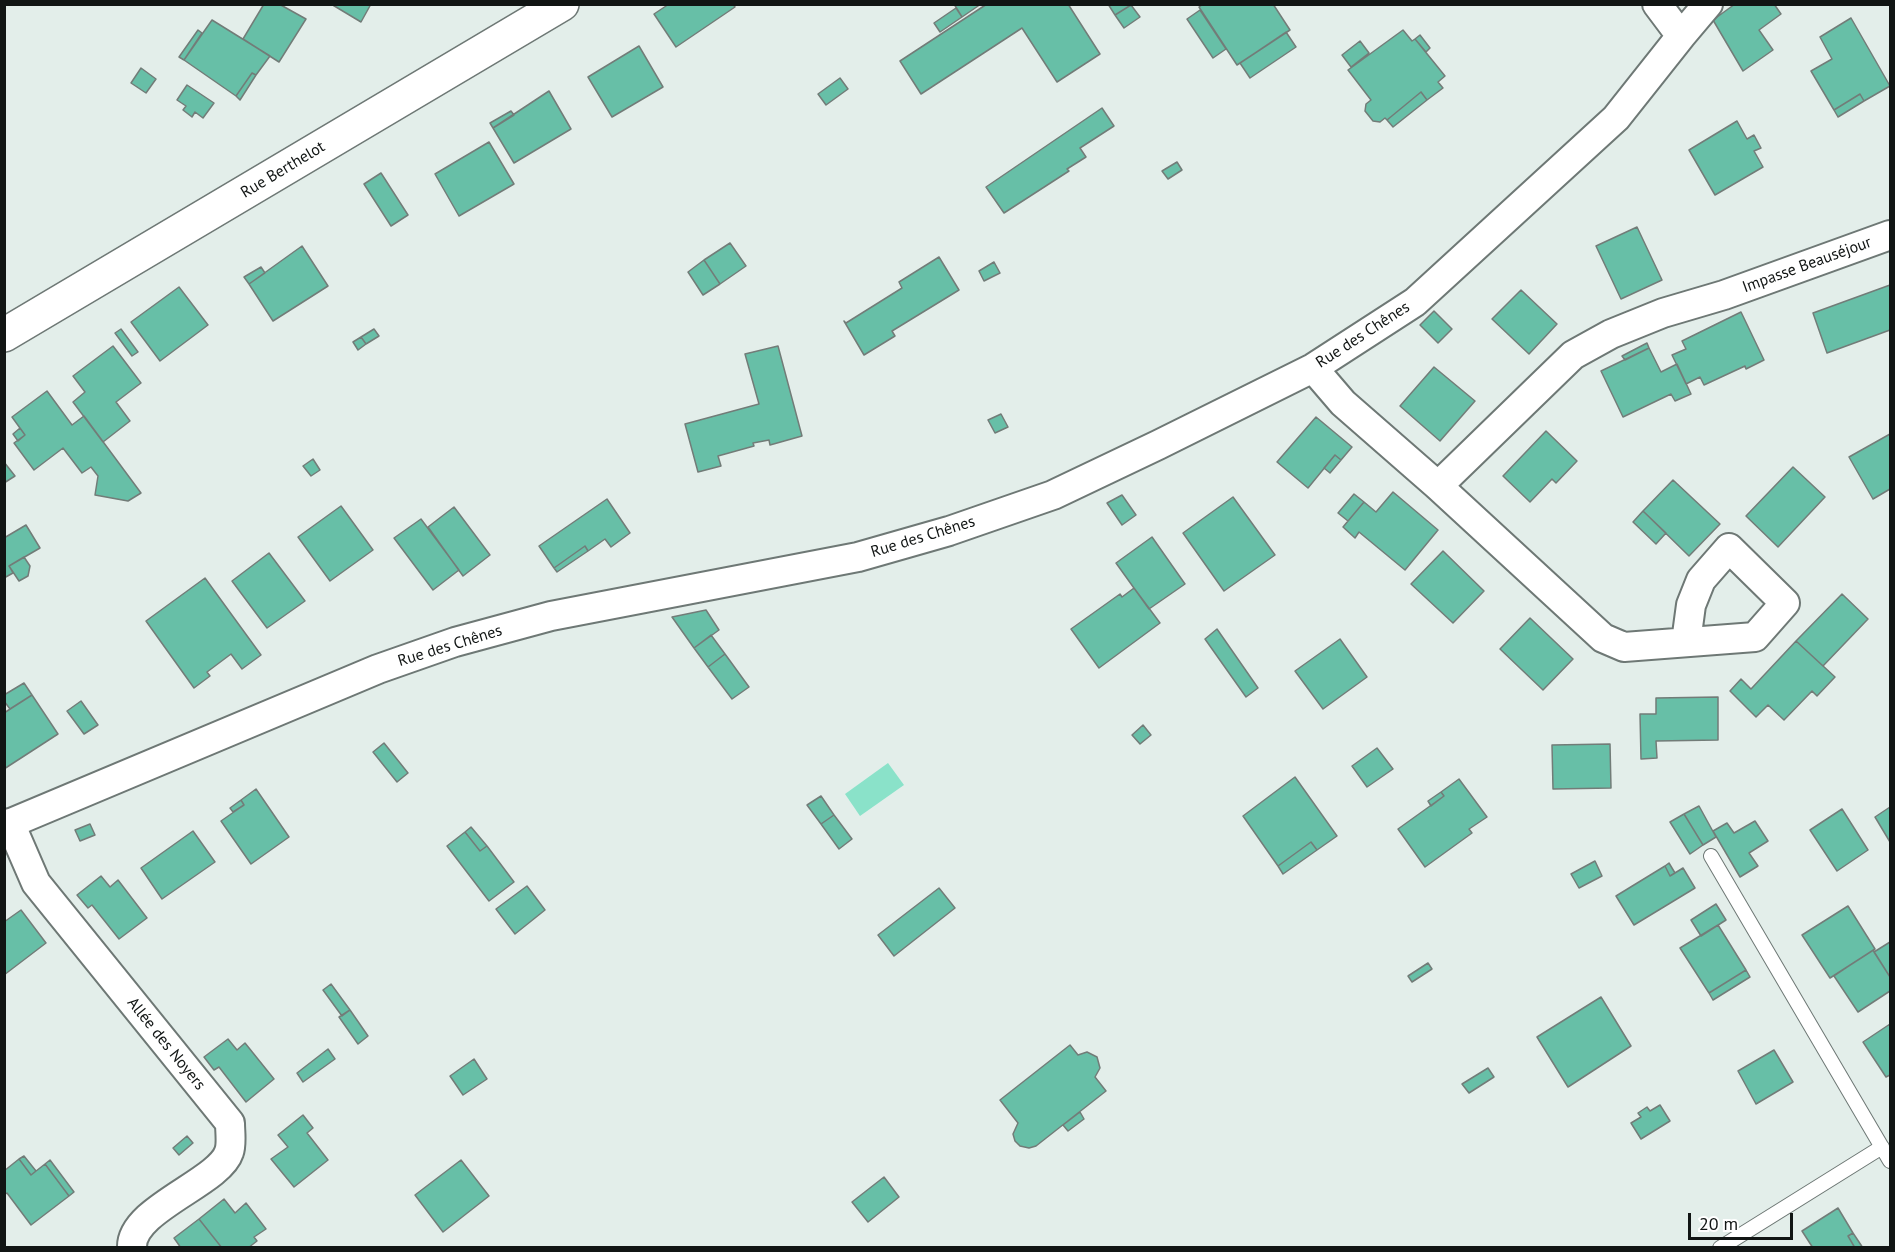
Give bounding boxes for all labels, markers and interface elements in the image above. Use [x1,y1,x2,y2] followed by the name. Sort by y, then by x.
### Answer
[237,137,329,203] street label: Rue Berthelot
[1740,233,1874,297] street label: Impasse Beauséjour
[1313,298,1413,372] street label: Rue des Chênes
[869,512,977,562] street label: Rue des Chênes
[396,621,504,671] street label: Rue des Chênes
[123,994,209,1094] street label: Allée des Noyers
[1691,1201,1796,1239] scale bar
[1699,1212,1738,1235] text: 20 m

